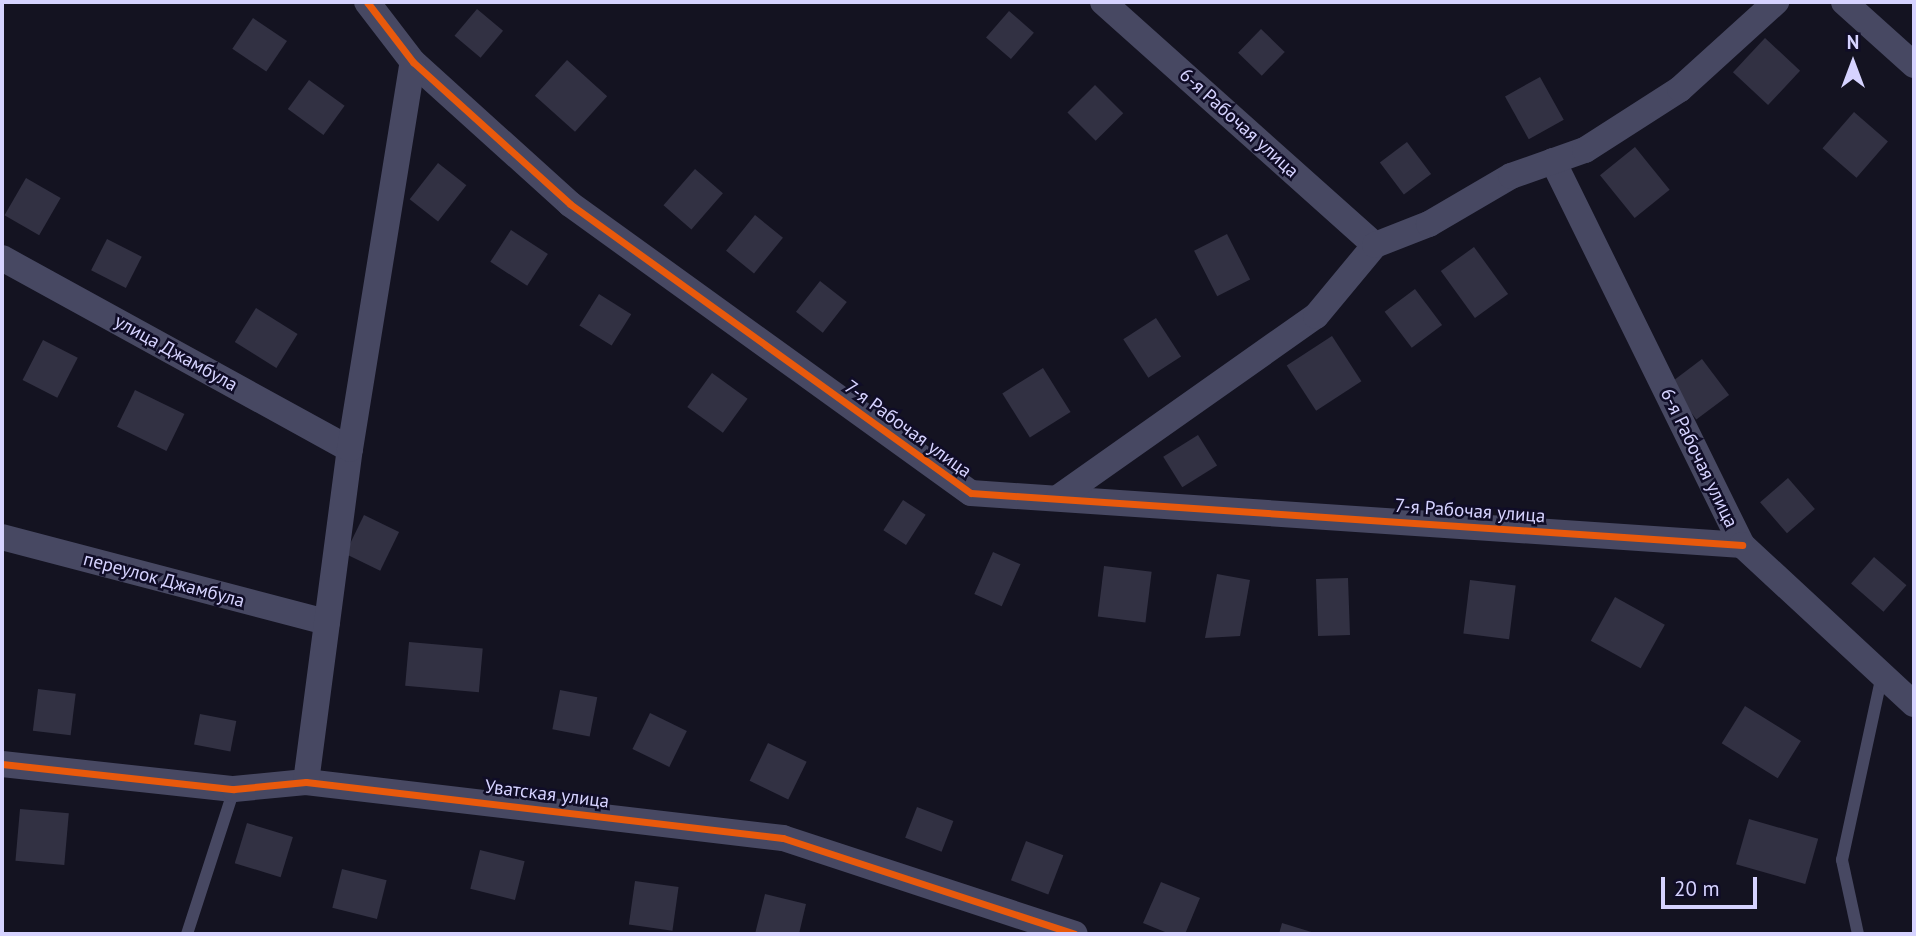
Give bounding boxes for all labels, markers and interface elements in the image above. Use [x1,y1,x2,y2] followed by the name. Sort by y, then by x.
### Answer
[1818,28,1888,98] north arrow
[1847,30,1859,54] text: N
[1175,64,1303,182] street label: 6-я Рабочая улица
[110,310,242,396] street label: улица Джамбула
[840,375,976,483] street label: 7-я Рабочая улица
[1655,385,1743,531] street label: 6-я Рабочая улица
[1394,494,1546,528] street label: 7-я Рабочая улица
[81,547,247,613] street label: переулок Джамбула
[483,775,611,813] street label: Уватская улица
[1664,862,1760,906] scale bar
[1674,875,1720,902] text: 20 m

